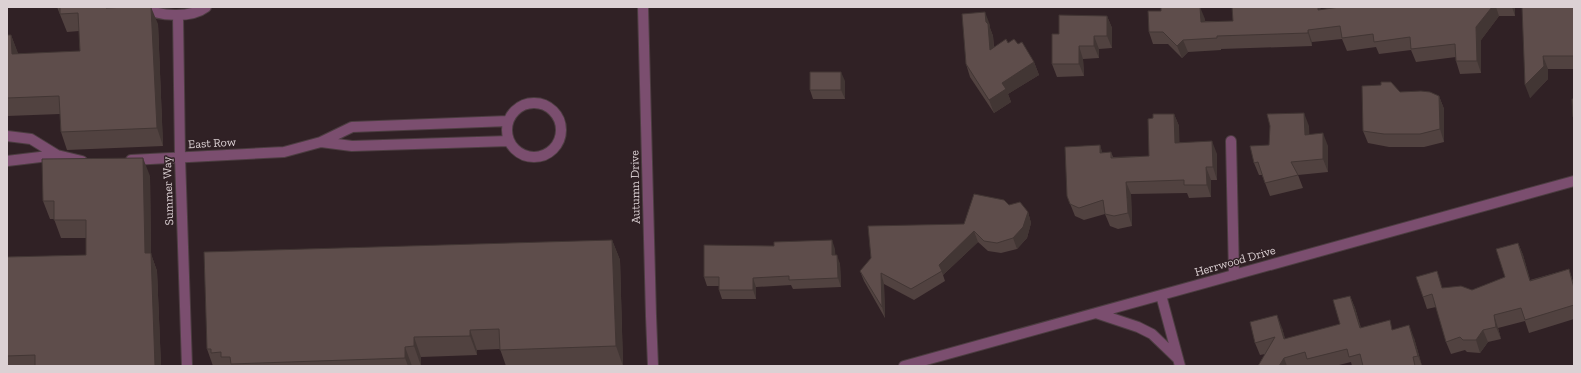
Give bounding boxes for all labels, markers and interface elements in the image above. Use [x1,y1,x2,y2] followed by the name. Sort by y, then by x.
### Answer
[188,135,237,151] street label: East Row
[627,150,643,224] street label: Autumn Drive
[160,155,176,226] street label: Summer Way
[1193,243,1277,279] street label: Herrwood Drive

